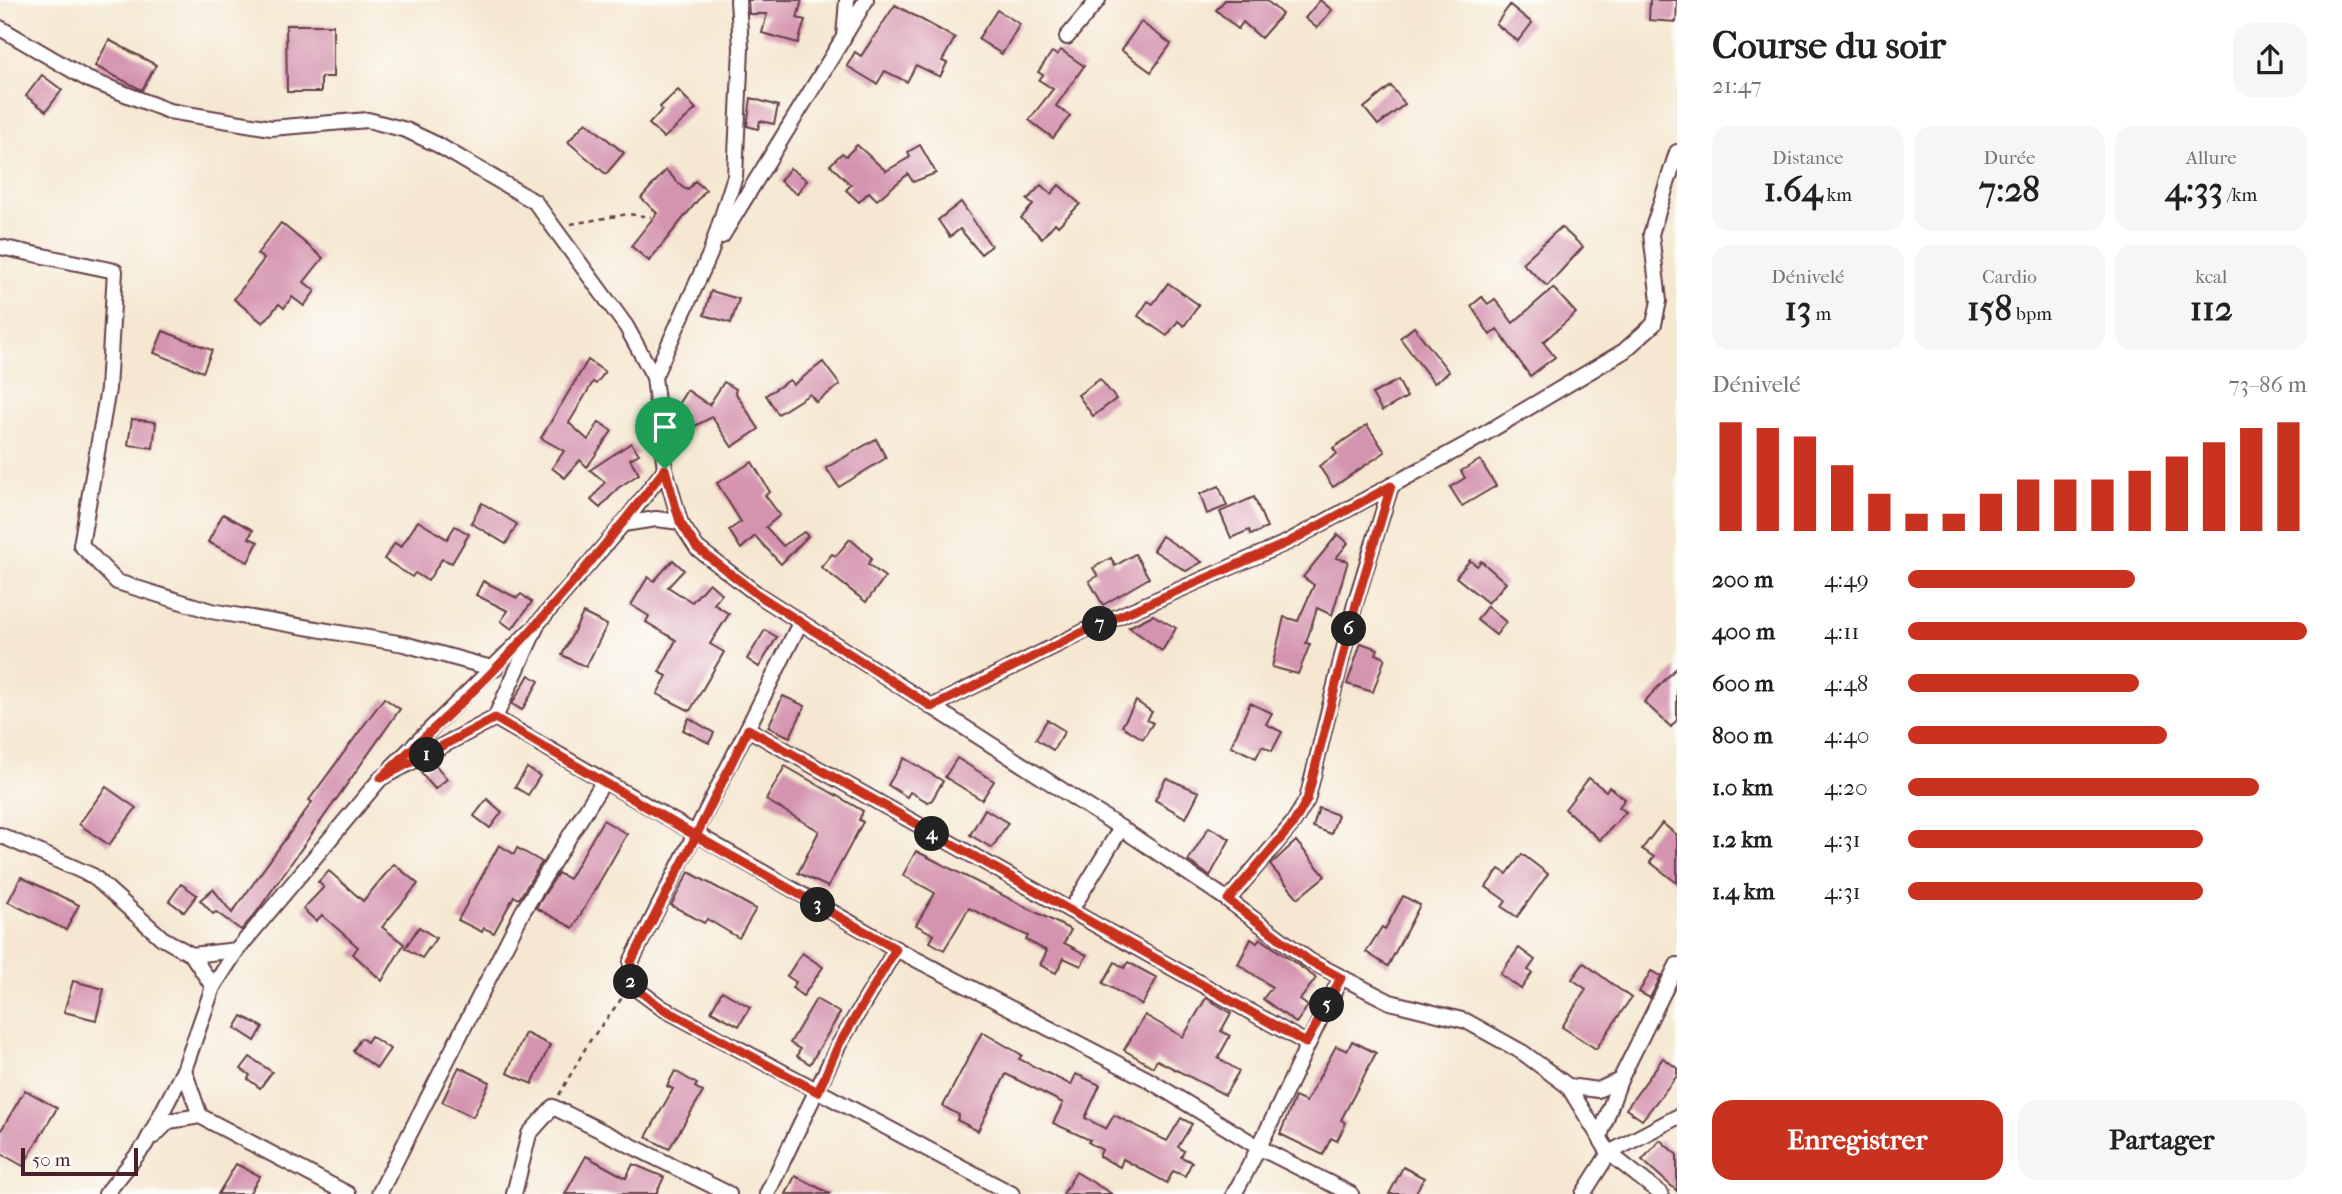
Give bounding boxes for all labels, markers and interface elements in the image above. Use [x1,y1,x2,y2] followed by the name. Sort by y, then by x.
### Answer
[1712,23,1946,68] text: Course du soir
[2233,23,2307,97] button: share
[1712,72,1762,99] text: 21:47
[1772,147,1844,169] text: Distance
[1983,147,2036,169] text: Durée
[2186,147,2237,169] text: Allure
[1764,169,1822,210] text: 1.64
[1979,169,2040,210] text: 7:28
[2165,169,2223,210] text: 4:33
[1822,184,1852,206] text: km
[2223,184,2257,206] text: /km
[1771,266,1844,288] text: Dénivelé
[1982,266,2037,288] text: Cardio
[2195,266,2227,288] text: kcal
[1784,288,1811,329] text: 13
[1967,288,2012,329] text: 158
[2190,288,2233,329] text: 112
[1811,303,1831,325] text: m
[2012,303,2052,325] text: bpm
[1712,371,1801,398] text: Dénivelé
[2228,371,2307,398] text: 73–86 m
[635,397,695,469] pin
[646,408,684,446] icon: arrive
[1712,566,1773,593] text: 200 m
[1824,566,1869,593] text: 4:49
[1082,606,1118,642] pin: 7
[1095,612,1104,634] text: 7
[1332,612,1366,646] pin: 6
[1343,617,1354,639] text: 6
[1712,618,1775,645] text: 400 m
[1824,618,1860,645] text: 4:11
[1712,670,1774,697] text: 600 m
[1824,670,1868,697] text: 4:48
[1712,722,1773,749] text: 800 m
[1824,722,1869,749] text: 4:40
[410,738,444,772] pin: 1
[423,743,430,765] text: 1
[1712,774,1773,801] text: 1.0 km
[1824,774,1868,801] text: 4:20
[914,816,950,852] pin: 4
[926,822,937,844] text: 4
[1712,826,1772,853] text: 1.2 km
[1824,826,1861,853] text: 4:31
[1712,878,1775,905] text: 1.4 km
[1824,878,1861,905] text: 4:31
[800,888,836,922] pin: 3
[814,893,821,915] text: 3
[614,964,648,1000] pin: 2
[626,970,635,992] text: 2
[1310,988,1344,1023] pin: 5
[1322,993,1331,1015] text: 5
[1712,1100,2003,1180] button: Enregistrer
[2017,1100,2307,1180] button: Partager
[21,1145,138,1177] scale bar
[32,1149,71,1171] text: 50 m

